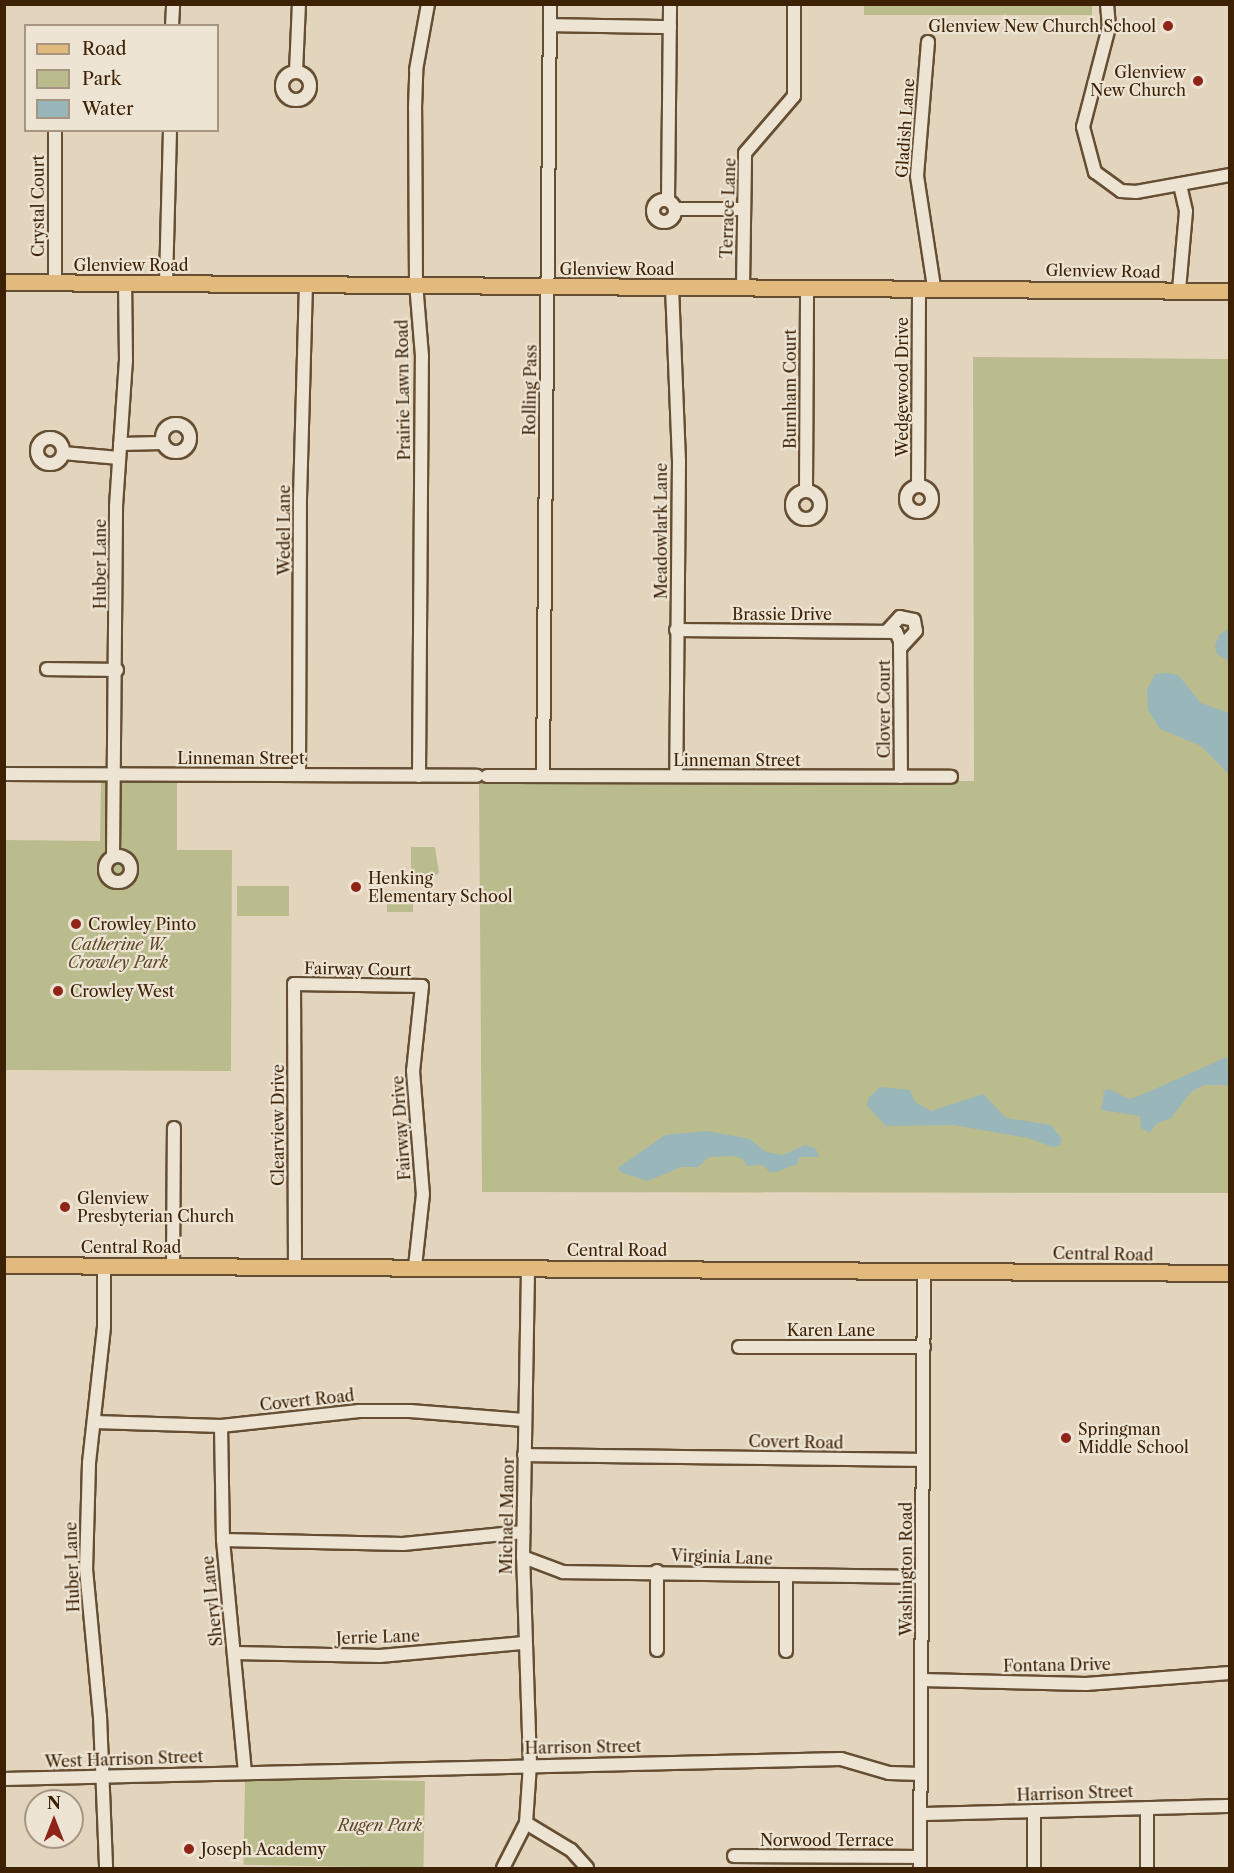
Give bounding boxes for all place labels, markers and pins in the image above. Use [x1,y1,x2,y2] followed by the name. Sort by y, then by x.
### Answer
[927,16,1156,36] place label: Glenview New Church School
[1161,19,1175,33] marker: Glenview New Church School
[1090,62,1186,100] place label: Glenview New Church
[1191,74,1205,88] marker: Glenview New Church
[368,868,513,906] place label: Henking Elementary School
[349,880,363,894] marker: Henking Elementary School
[88,914,197,934] place label: Crowley Pinto
[69,917,83,931] marker: Crowley Pinto
[70,981,176,1001] place label: Crowley West
[51,984,65,998] marker: Crowley West
[77,1188,234,1226] place label: Glenview Presbyterian Church
[58,1200,72,1214] marker: Glenview Presbyterian Church
[1078,1419,1189,1457] place label: Springman Middle School
[1059,1431,1073,1445] marker: Springman Middle School
[201,1839,327,1859] place label: Joseph Academy
[182,1842,196,1856] marker: Joseph Academy

